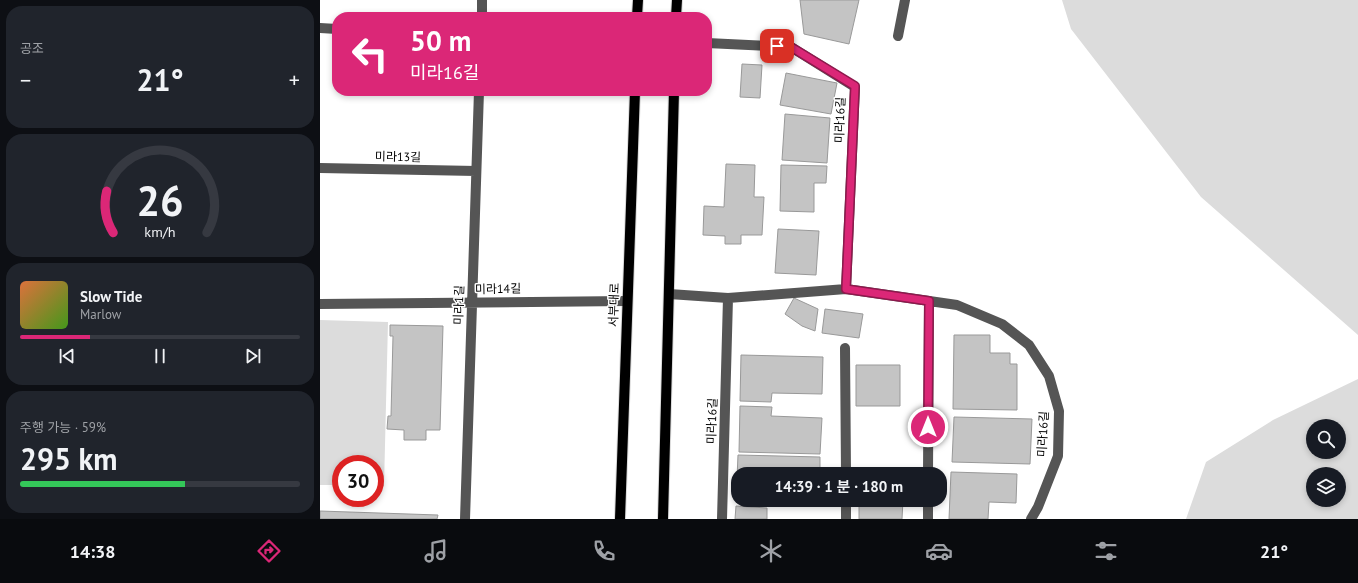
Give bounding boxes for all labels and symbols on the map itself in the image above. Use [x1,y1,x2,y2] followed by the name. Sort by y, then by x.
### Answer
[760,29,794,63] pin
[831,97,848,143] street label: 미라16길
[375,149,421,164] street label: 미라13길
[475,281,521,296] street label: 미라14길
[605,283,622,327] street label: 서부대로
[450,285,467,325] street label: 미라1길
[703,398,720,444] street label: 미라16길
[907,406,949,448] position arrow
[1034,411,1051,457] street label: 미라16길
[332,455,384,507] speed limit sign: 30

